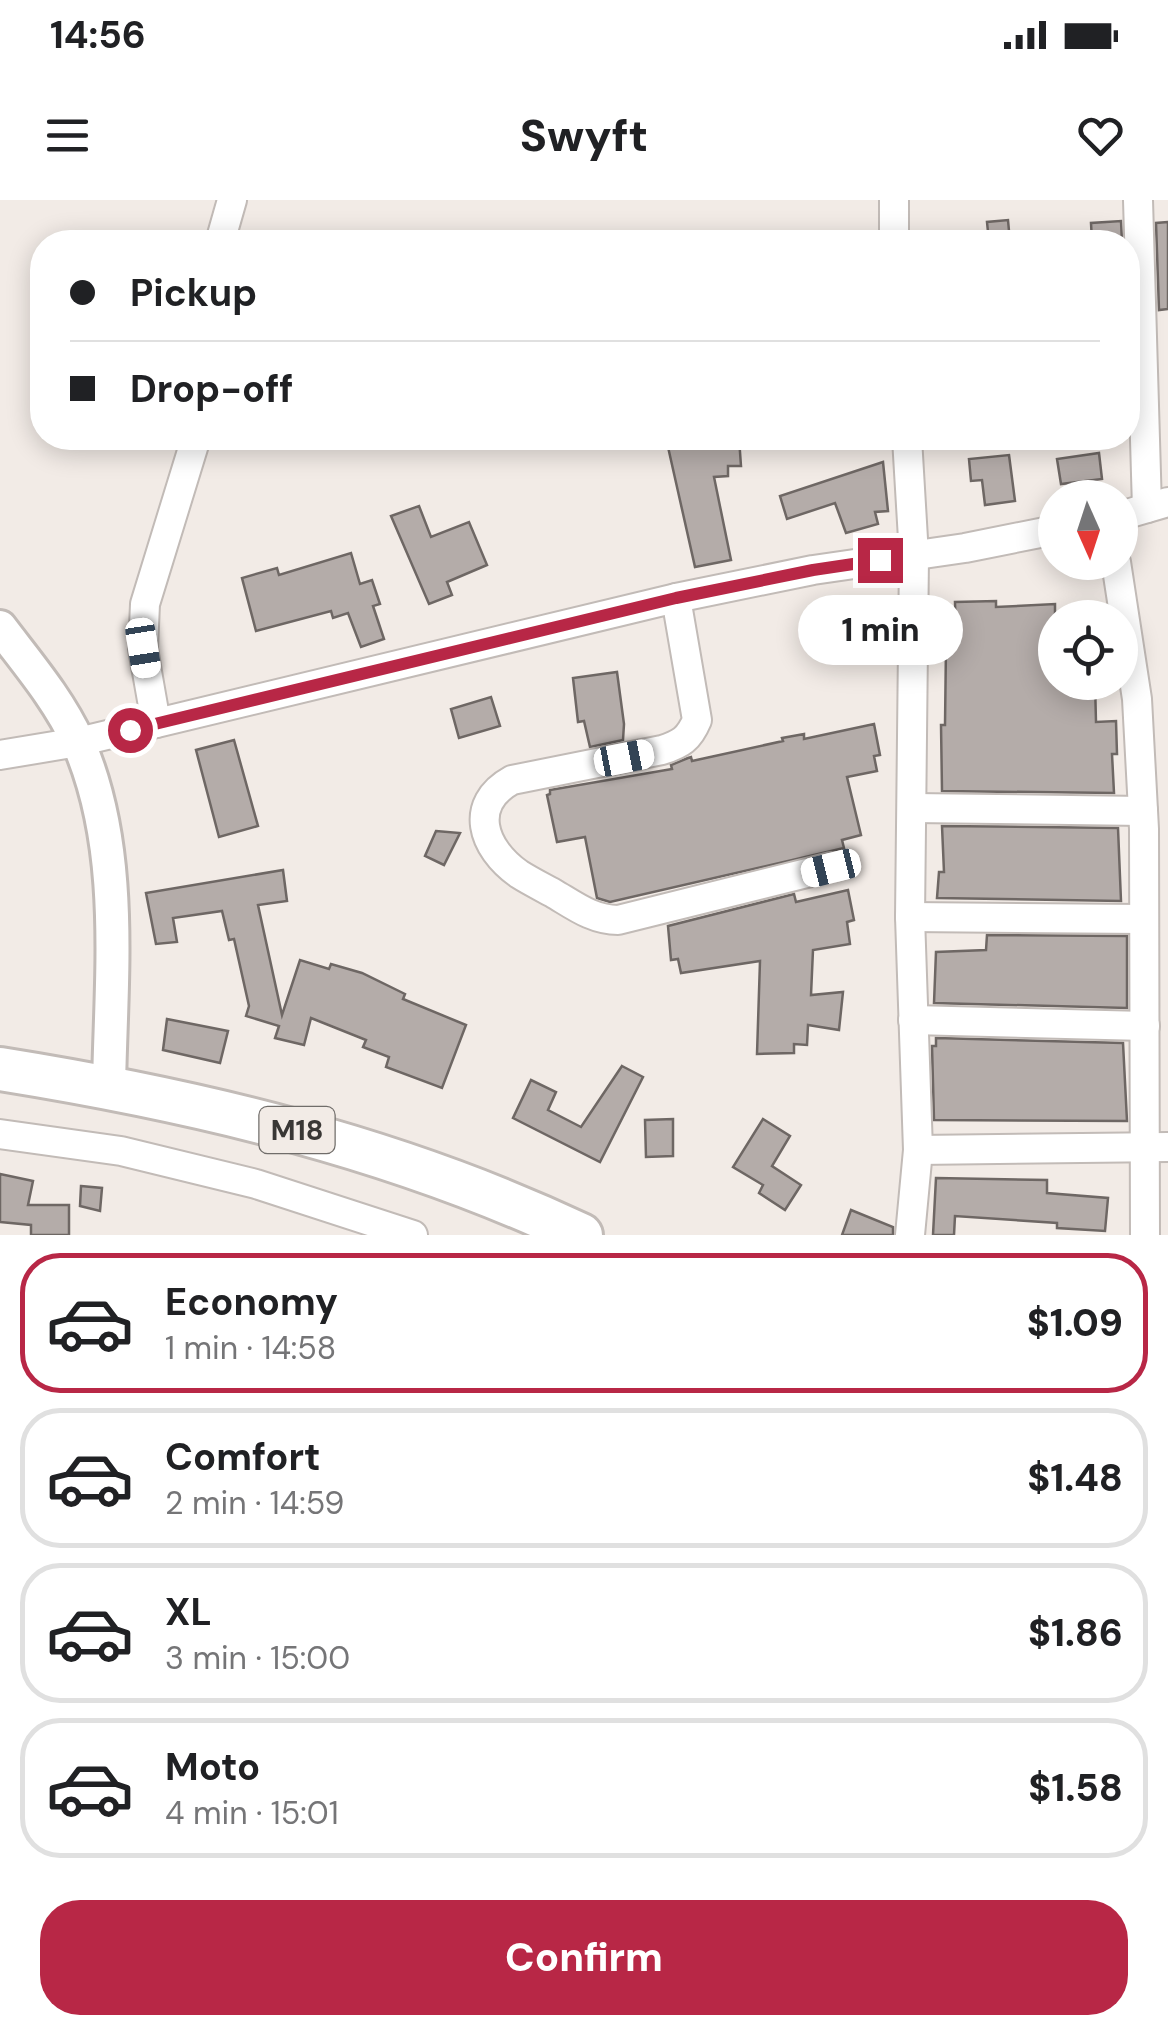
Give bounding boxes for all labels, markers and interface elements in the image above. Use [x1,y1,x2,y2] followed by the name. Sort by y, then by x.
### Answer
[50,10,146,60] text: 14:56
[520,106,648,165] text: Swyft
[40,108,95,163] icon: menu
[1073,108,1128,163] icon: heart
[130,268,257,318] text: Pickup
[130,364,293,414] text: Drop-off
[1038,480,1138,580] north arrow
[1038,480,1138,700] map controls
[858,538,903,583] route end
[798,595,962,665] callout: 1 min
[1038,600,1138,700] button: locate
[841,609,920,651] text: 1 min
[123,616,163,680] car
[108,708,153,753] route start
[592,738,656,778] car
[798,846,864,890] car
[260,1107,334,1153] road number: M18
[165,1277,338,1327] text: Economy
[45,1278,135,1368] icon: car
[1027,1298,1123,1348] text: $1.09
[165,1327,336,1369] text: 1 min · 14:58
[165,1432,321,1482] text: Comfort
[45,1433,135,1523] icon: car
[1027,1453,1123,1503] text: $1.48
[165,1482,344,1524] text: 2 min · 14:59
[165,1587,212,1637] text: XL
[45,1588,135,1678] icon: car
[1028,1608,1123,1658] text: $1.86
[165,1637,350,1679] text: 3 min · 15:00
[165,1742,260,1792] text: Moto
[45,1743,135,1833] icon: car
[1028,1763,1123,1813] text: $1.58
[165,1792,339,1834] text: 4 min · 15:01
[40,1900,1128,2015] button: Confirm

